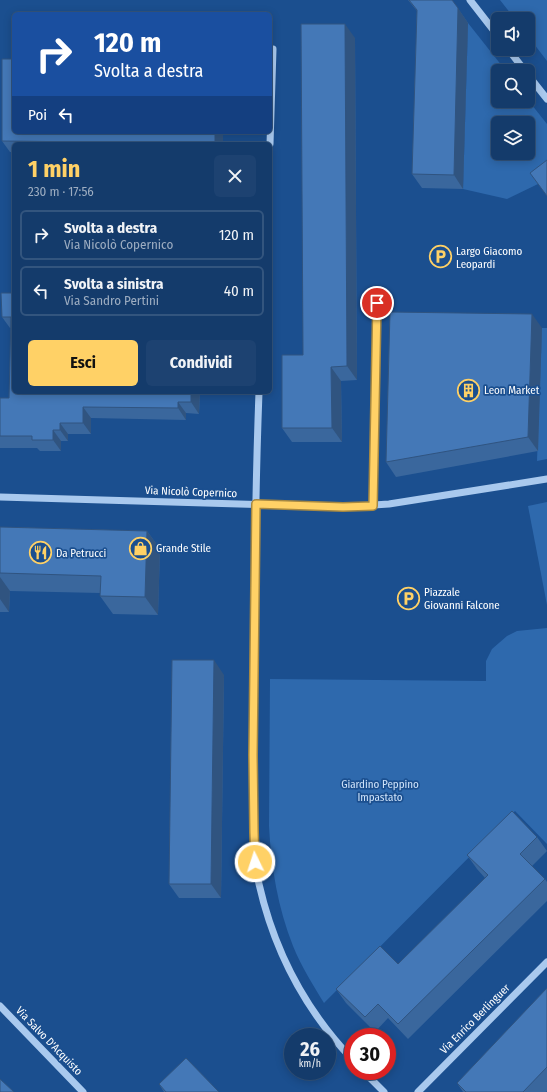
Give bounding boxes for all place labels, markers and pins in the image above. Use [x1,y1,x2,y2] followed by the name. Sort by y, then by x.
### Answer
[428,244,454,270] parking icon: Largo Giacomo Leopardi
[456,245,522,271] place label: Largo Giacomo Leopardi
[360,286,394,320] pin
[456,377,482,403] building icon: Leon Market
[484,384,540,397] place label: Leon Market
[127,535,153,561] shop icon: Grande Stile
[28,540,54,566] restaurant icon: Da Petrucci
[156,542,211,555] place label: Grande Stile
[56,547,107,560] place label: Da Petrucci
[395,585,421,611] parking icon: Piazzale Giovanni Falcone
[424,586,500,612] place label: Piazzale Giovanni Falcone

